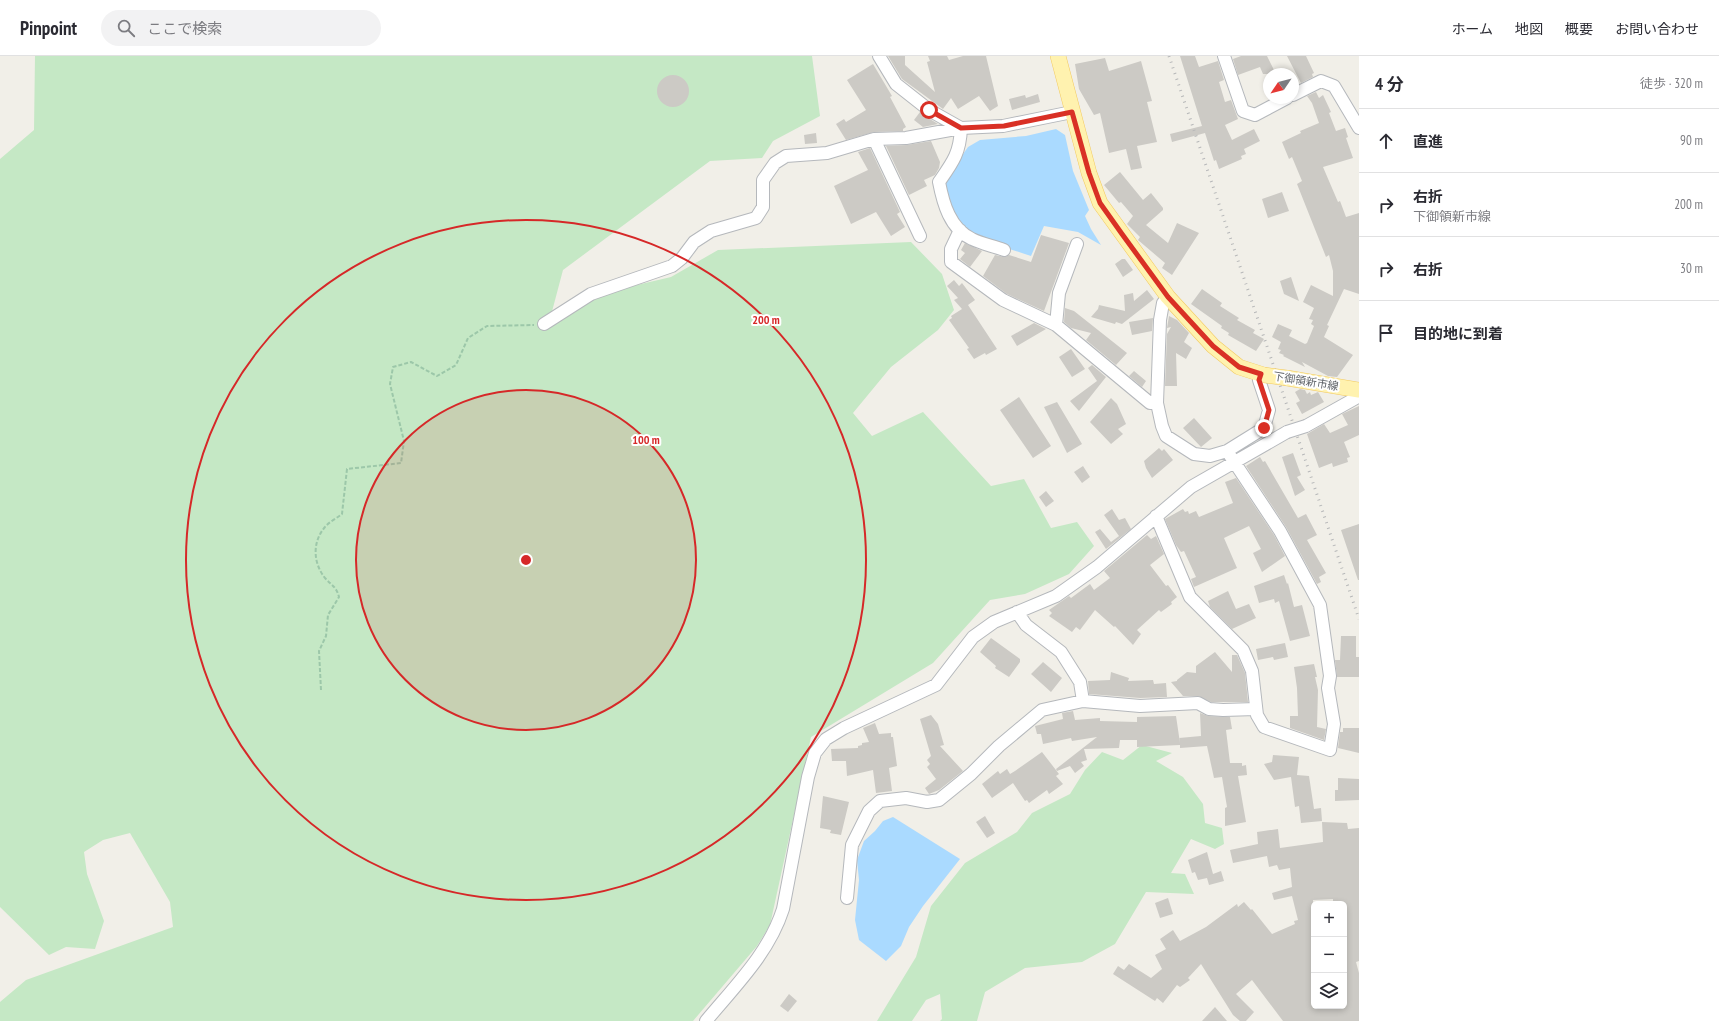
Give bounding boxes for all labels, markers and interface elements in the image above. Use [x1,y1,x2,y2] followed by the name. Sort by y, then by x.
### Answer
[101,10,381,46] search box
[20,16,77,40] text: Pinpoint
[115,17,137,39] icon: search
[147,19,222,38] text: ここで検索
[1451,20,1493,38] text: ホーム
[1515,20,1543,38] text: 地図
[1565,20,1593,38] text: 概要
[1615,20,1699,38] text: お問い合わせ
[1263,68,1299,104] north arrow
[1375,73,1404,95] text: 4 分
[1640,75,1703,92] text: 徒歩 · 320 m
[920,101,938,119] route start
[1375,130,1397,152] icon: ahead
[1413,132,1443,151] text: 直進
[1680,132,1703,149] text: 90 m
[1413,187,1443,206] text: 右折
[1375,194,1397,216] icon: right
[1674,196,1703,213] text: 200 m
[1413,208,1491,225] text: 下御領新市線
[1375,258,1397,280] icon: right
[1413,260,1443,279] text: 右折
[1680,260,1703,277] text: 30 m
[752,312,780,327] text: 200 m
[1375,322,1397,344] icon: arrive
[1413,324,1503,343] text: 目的地に到着
[1272,369,1340,393] street label: 下御領新市線
[1255,419,1273,437] route end
[632,432,660,447] text: 100 m
[519,553,533,567] centre of rings
[1311,901,1347,1009] map controls
[1311,901,1347,937] button: +
[1311,937,1347,973] button: −
[1311,973,1347,1009] button: layers

